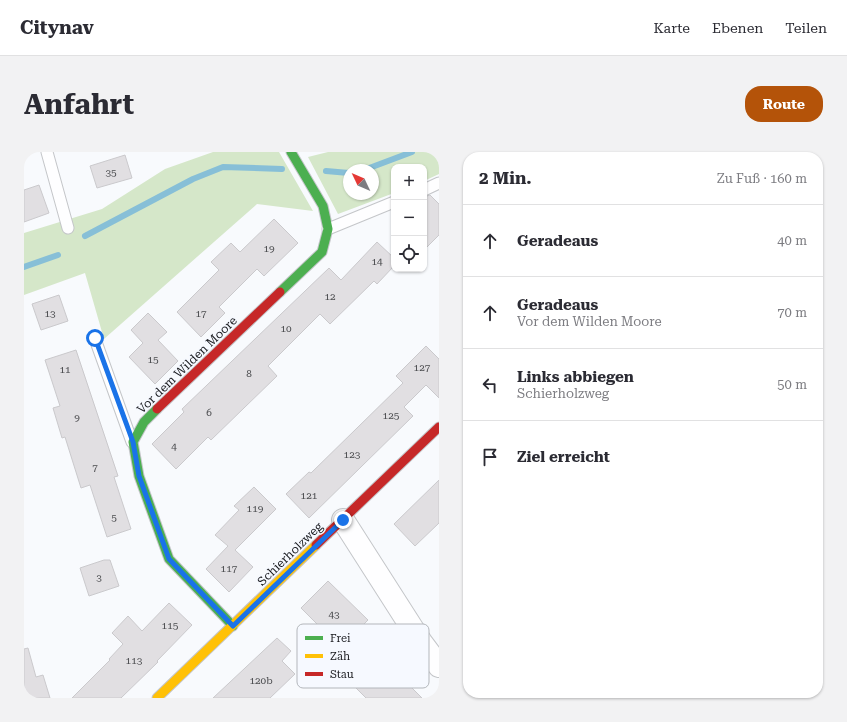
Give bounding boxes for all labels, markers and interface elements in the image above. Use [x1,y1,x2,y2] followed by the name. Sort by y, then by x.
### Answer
[20,16,94,39] text: Citynav
[654,20,690,36] text: Karte
[712,20,763,36] text: Ebenen
[785,20,827,36] text: Teilen
[745,86,823,122] button: Route
[24,88,134,121] text: Anfahrt
[343,164,379,200] north arrow
[391,164,427,272] map controls
[391,164,427,200] button: +
[105,167,117,178] house number: 35
[479,168,532,188] text: 2 Min.
[717,171,807,186] text: Zu Fuß · 160 m
[391,200,427,236] button: −
[479,230,501,252] icon: ahead
[517,232,598,250] text: Geradeaus
[777,233,807,248] text: 40 m
[391,236,427,272] button: locate
[263,243,275,254] house number: 19
[371,256,383,267] house number: 14
[324,291,336,302] house number: 12
[517,296,598,314] text: Geradeaus
[479,302,501,324] icon: ahead
[777,305,807,320] text: 70 m
[44,308,56,319] house number: 13
[195,308,207,319] house number: 17
[134,313,240,416] street label: Vor dem Wilden Moore
[517,314,662,329] text: Vor dem Wilden Moore
[280,323,292,334] house number: 10
[86,329,104,347] route start
[147,354,159,365] house number: 15
[414,362,431,373] house number: 127
[59,364,71,375] house number: 11
[246,368,252,379] house number: 8
[517,368,634,386] text: Links abbiegen
[479,374,501,396] icon: left
[777,377,807,392] text: 50 m
[517,386,609,401] text: Schierholzweg
[206,407,212,418] house number: 6
[383,410,400,421] house number: 125
[74,412,80,423] house number: 9
[171,441,177,452] house number: 4
[479,446,501,468] icon: arrive
[517,448,610,466] text: Ziel erreicht
[344,449,361,460] house number: 123
[92,462,98,473] house number: 7
[301,490,318,501] house number: 121
[247,503,264,514] house number: 119
[334,511,352,529] route end
[111,512,117,523] house number: 5
[255,519,326,589] street label: Schierholzweg
[221,563,238,574] house number: 117
[96,572,102,583] house number: 3
[328,609,340,620] house number: 43
[162,620,179,631] house number: 115
[297,624,429,688] legend
[330,632,351,645] text: Frei
[330,650,350,663] text: Zäh
[126,655,143,666] house number: 113
[330,668,354,681] text: Stau
[249,675,273,686] house number: 120b

